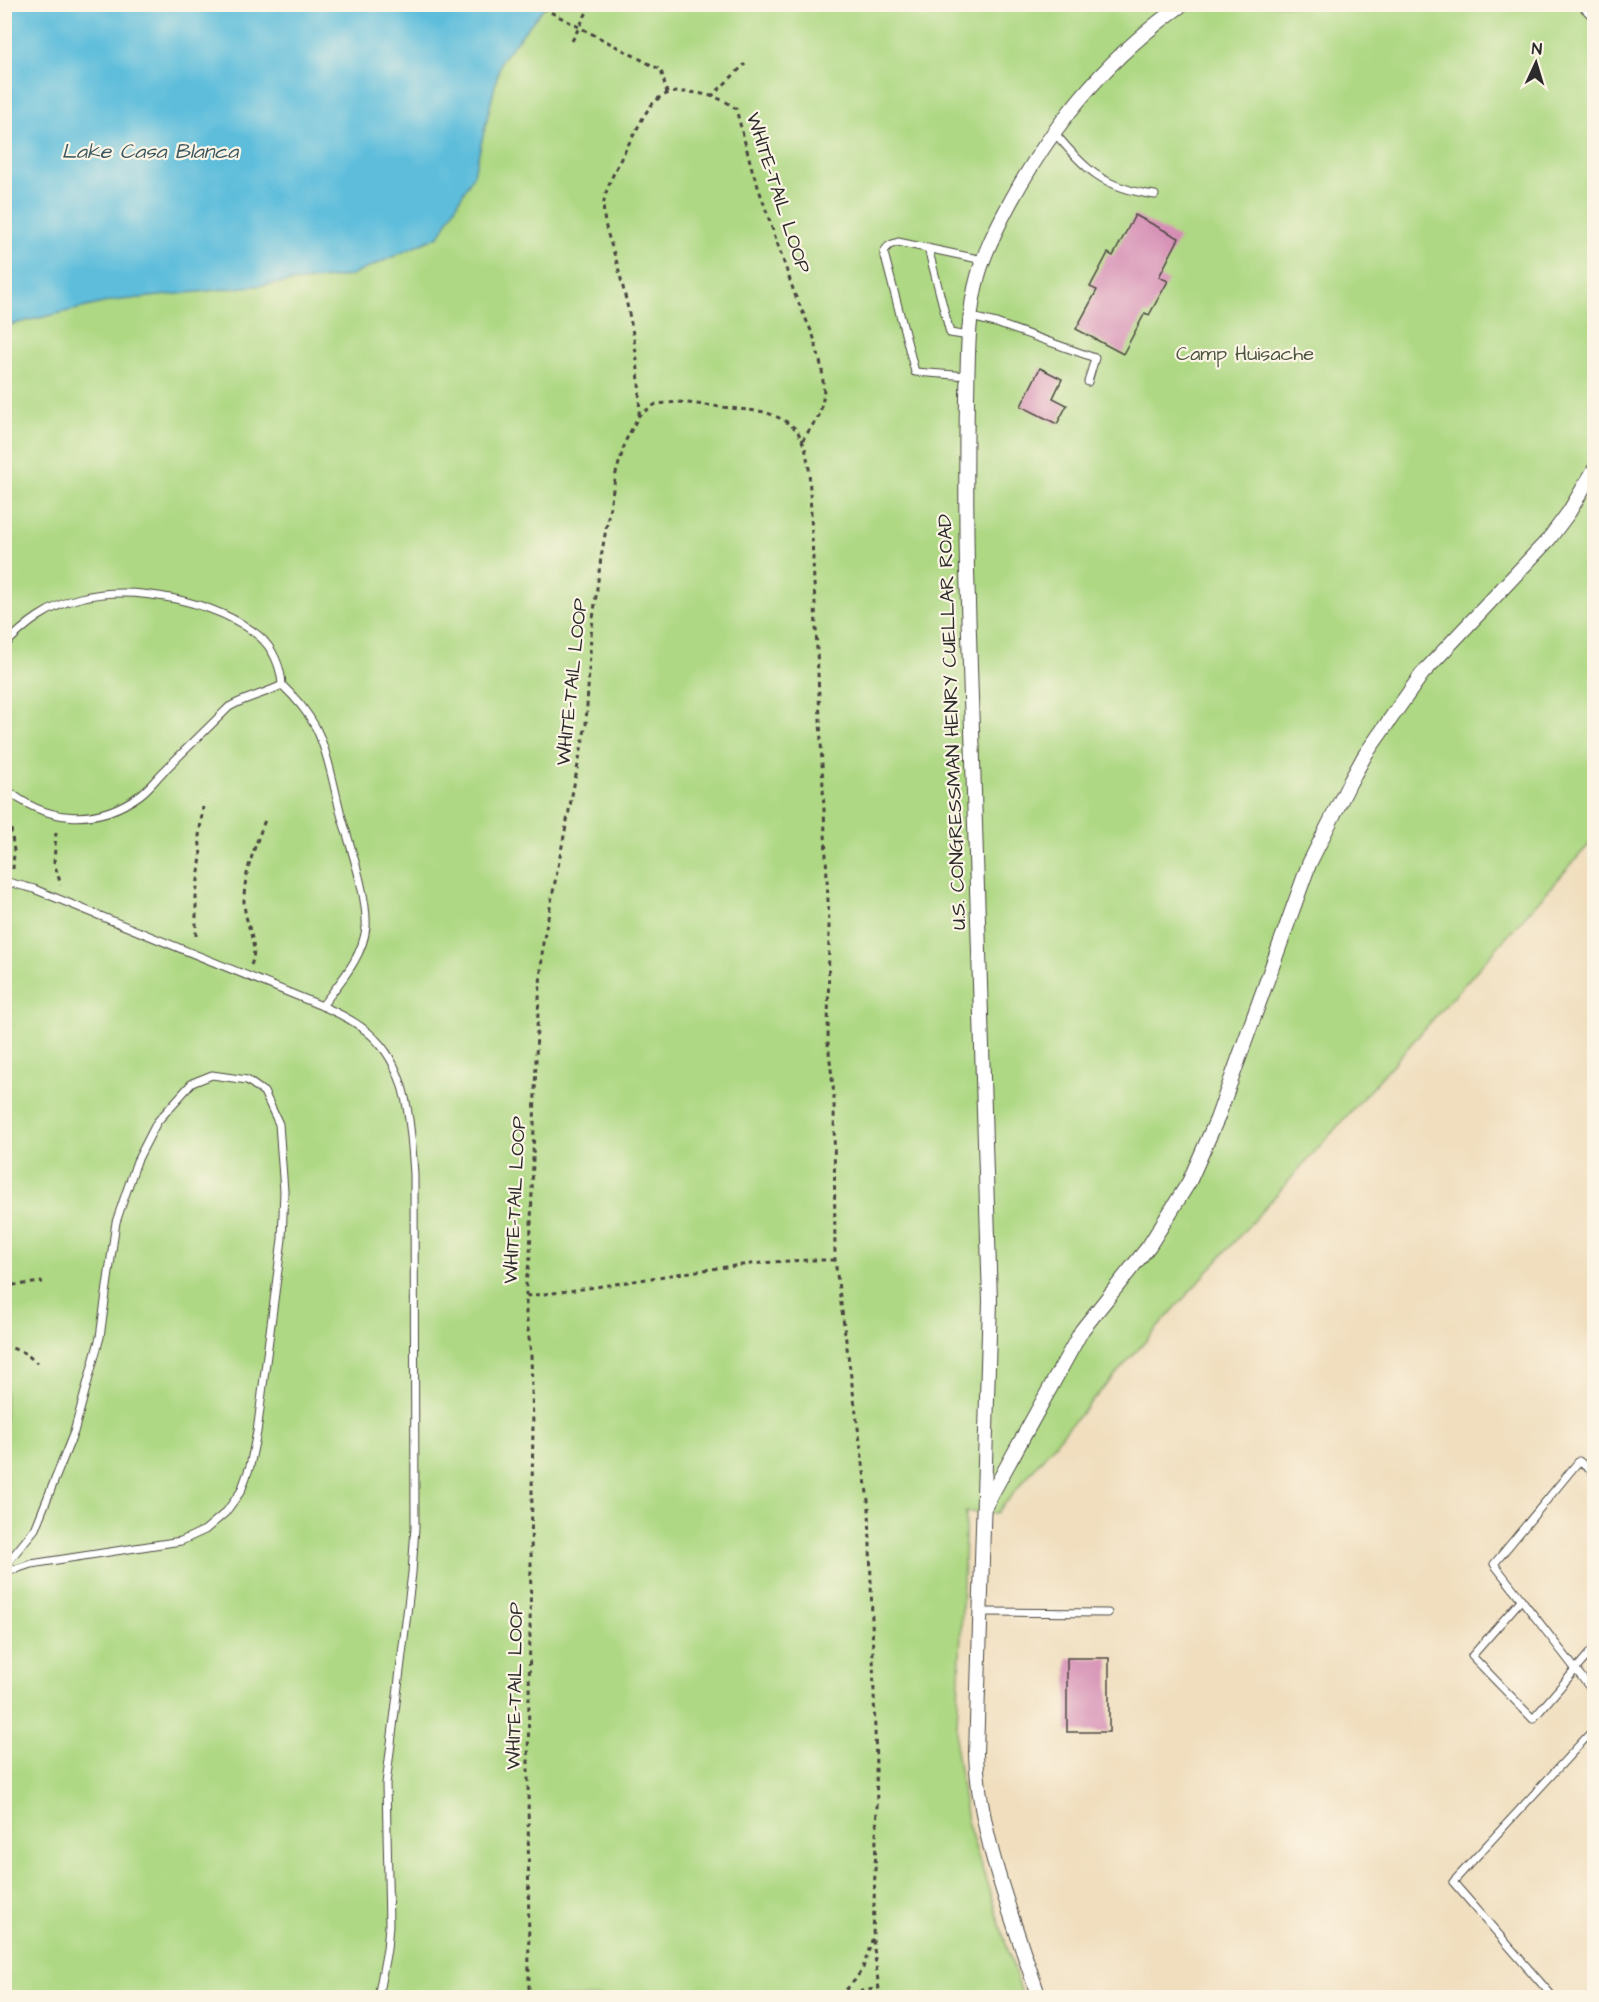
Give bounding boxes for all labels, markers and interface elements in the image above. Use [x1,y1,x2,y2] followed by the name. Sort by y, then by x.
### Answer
[1506,33,1566,93] north arrow
[1531,38,1543,60] text: N
[739,109,817,277] street label: WHITE-TAIL LOOP
[62,137,240,166] water label: Lake Casa Blanca
[1176,340,1314,368] park label: Camp Huisache
[931,513,973,930] street label: U.S. CONGRESSMAN HENRY CUELLAR ROAD
[549,597,595,767] street label: WHITE-TAIL LOOP
[497,1115,533,1285] street label: WHITE-TAIL LOOP
[500,1602,530,1770] street label: WHITE-TAIL LOOP

